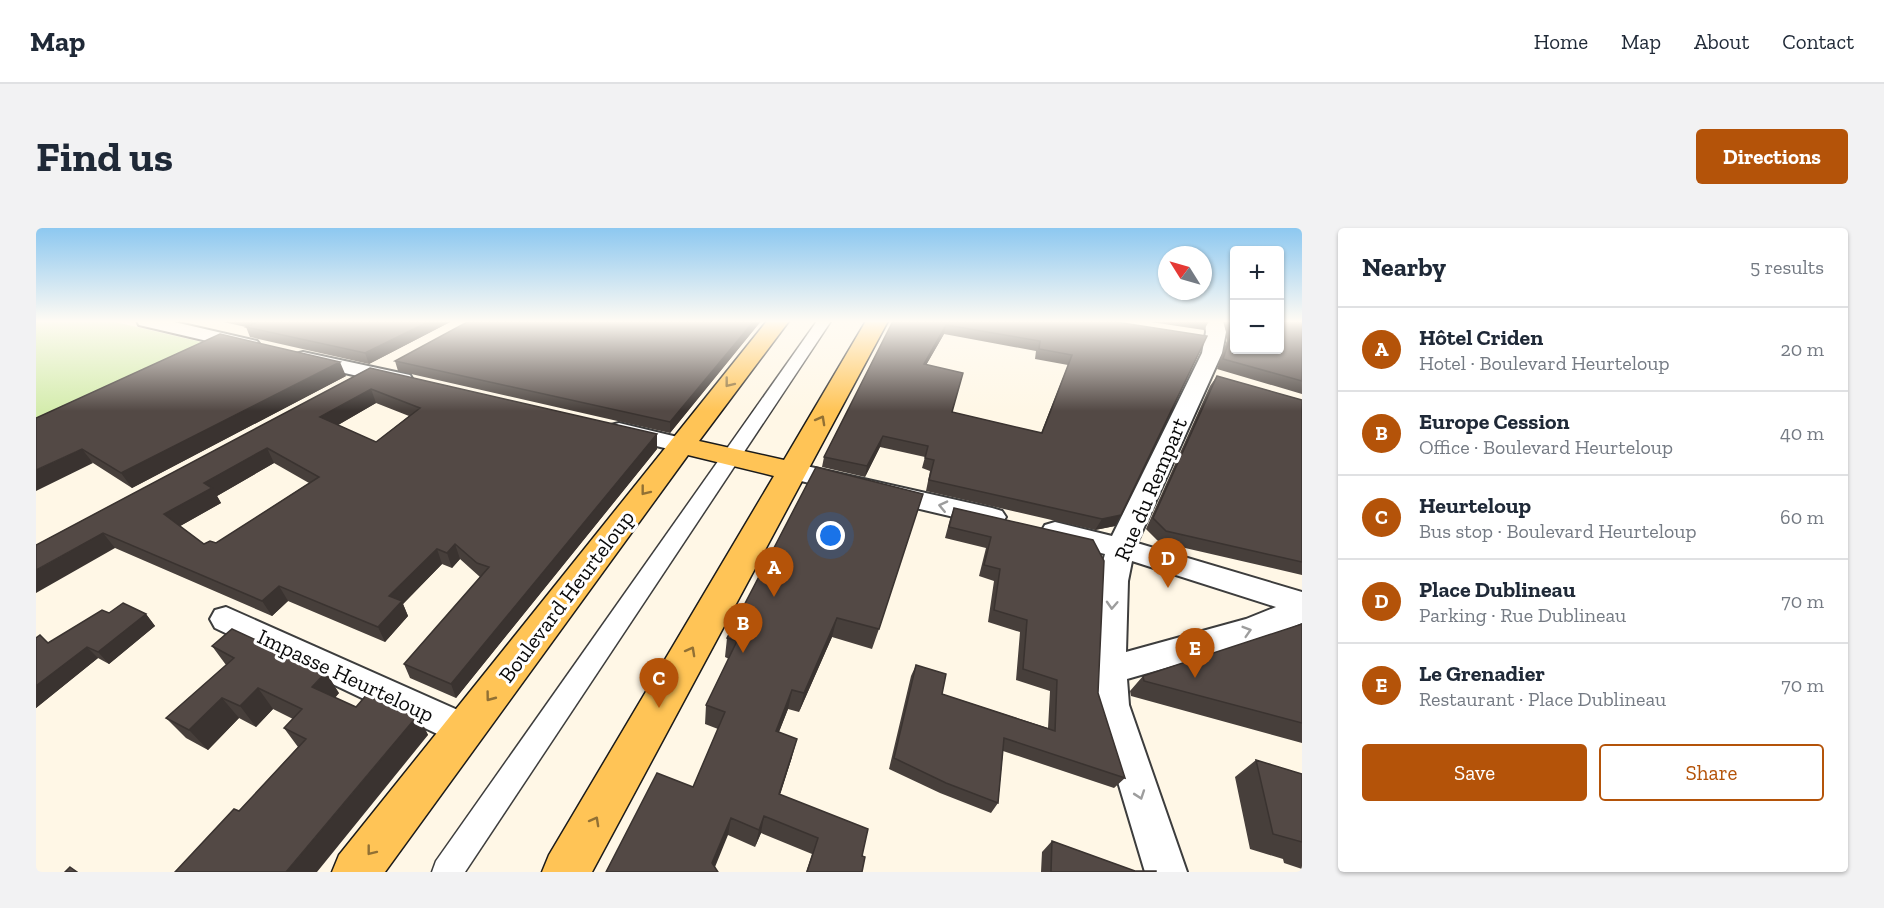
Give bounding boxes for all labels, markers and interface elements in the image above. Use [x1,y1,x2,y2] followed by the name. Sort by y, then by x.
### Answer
[30,25,85,58] text: Map
[1534,29,1588,54] text: Home
[1621,29,1661,54] text: Map
[1694,29,1749,54] text: About
[1782,29,1854,54] text: Contact
[1696,129,1848,184] button: Directions
[36,131,173,182] text: Find us
[1158,246,1212,300] north arrow
[1230,246,1284,354] map controls
[1230,246,1284,300] button: +
[1362,251,1446,283] text: Nearby
[1750,255,1824,279] text: 5 results
[1230,300,1284,354] button: −
[1419,324,1543,351] text: Hôtel Criden
[1375,337,1388,361] text: A
[1780,337,1824,361] text: 20 m
[1419,351,1669,375] text: Hotel · Boulevard Heurteloup
[725,376,736,387] one-way arrow
[1419,408,1570,435] text: Europe Cession
[1108,413,1193,565] street label: Rue du Rempart
[814,416,825,426] one-way arrow
[1375,421,1388,445] text: B
[1780,421,1824,445] text: 40 m
[1419,435,1673,459] text: Office · Boulevard Heurteloup
[642,484,653,495] one-way arrow
[1419,492,1531,519] text: Heurteloup
[938,500,948,513] one-way arrow
[493,505,640,688] street label: Boulevard Heurteloup
[1375,505,1388,529] text: C
[1780,505,1824,529] text: 60 m
[1419,519,1696,543] text: Bus stop · Boulevard Heurteloup
[816,521,845,550] your location
[1148,538,1188,588] pin: D
[754,548,794,597] pin: A
[1419,576,1576,603] text: Place Dublineau
[1375,589,1388,613] text: D
[1781,589,1824,613] text: 70 m
[1106,601,1119,610] one-way arrow
[1419,603,1626,627] text: Parking · Rue Dublineau
[724,604,762,653] pin: B
[253,623,438,728] street label: Impasse Heurteloup
[1241,626,1252,638] one-way arrow
[1176,628,1214,678] pin: E
[684,647,695,657] one-way arrow
[640,658,678,708] pin: C
[1419,660,1545,687] text: Le Grenadier
[1376,673,1387,697] text: E
[1781,673,1824,697] text: 70 m
[1419,687,1666,711] text: Restaurant · Place Dublineau
[486,690,497,701] one-way arrow
[1362,744,1587,801] button: Save
[1599,744,1824,801] button: Share
[1133,789,1146,800] one-way arrow
[588,817,599,827] one-way arrow
[368,845,379,856] one-way arrow

